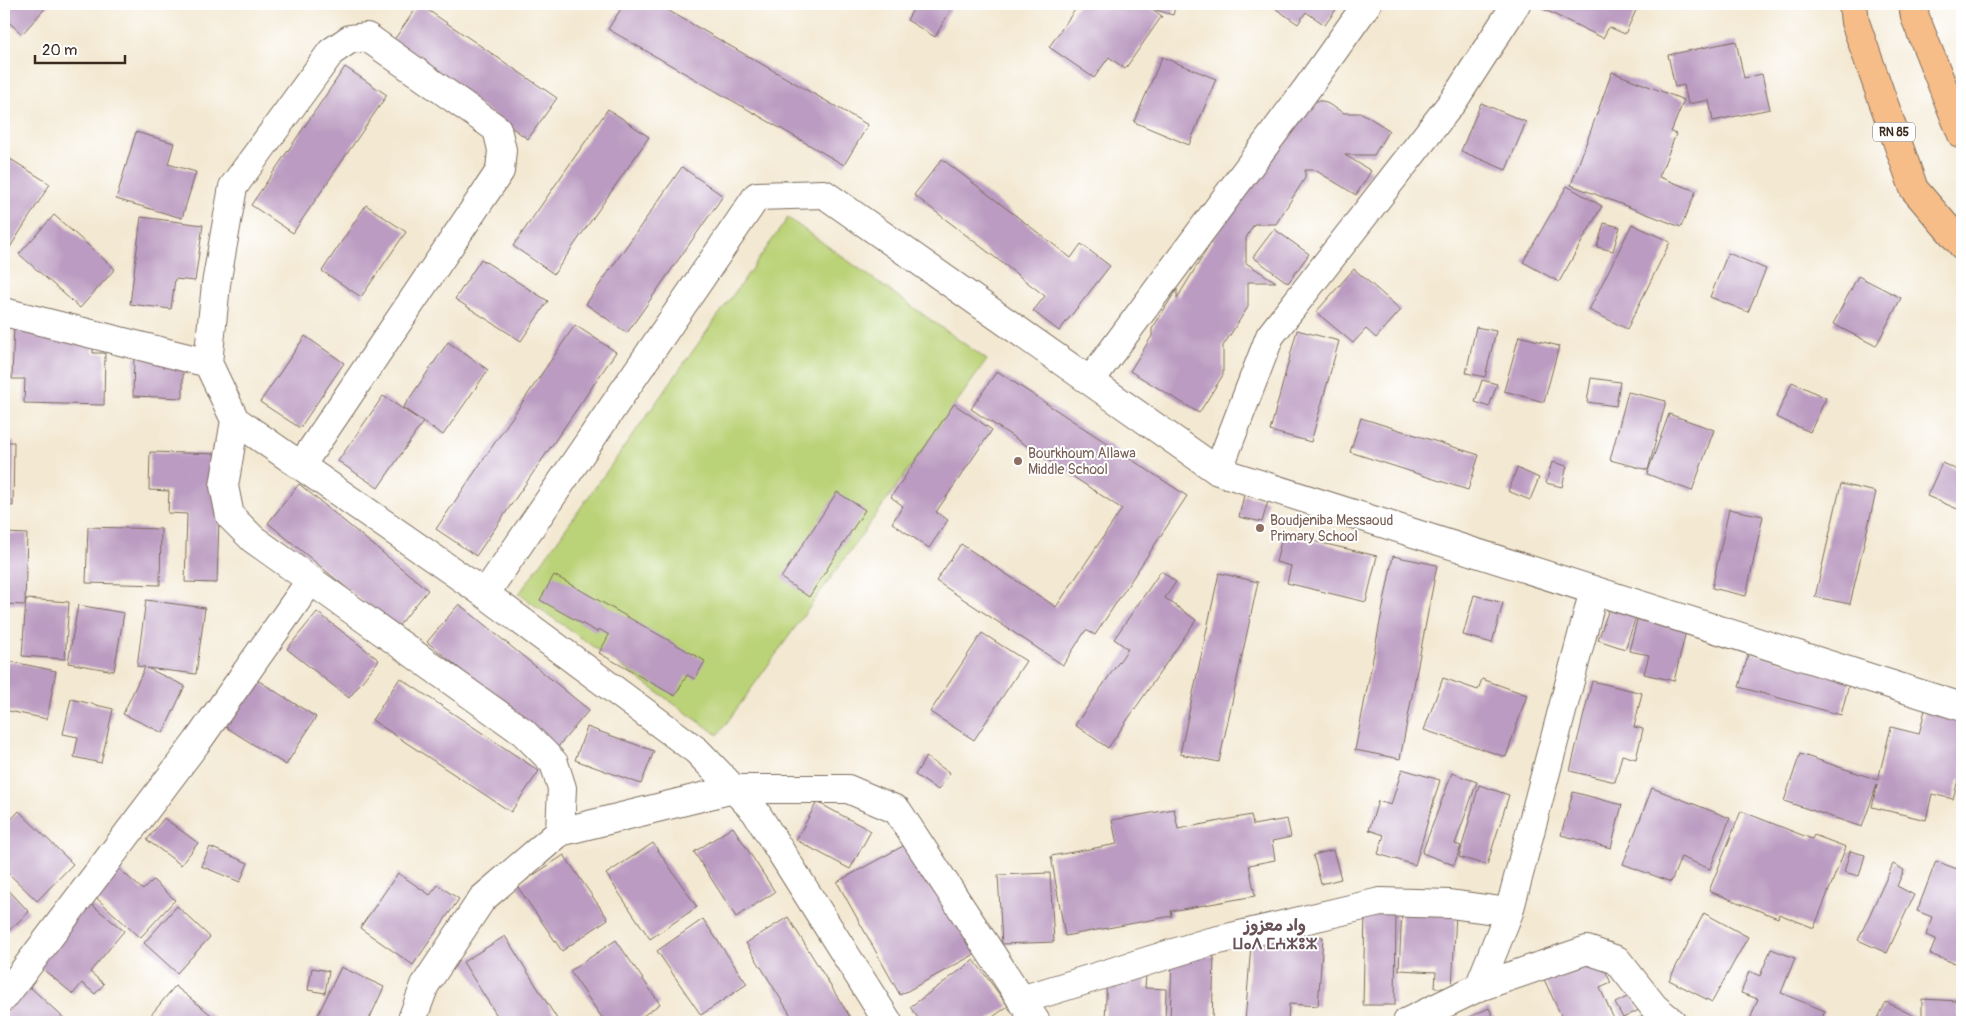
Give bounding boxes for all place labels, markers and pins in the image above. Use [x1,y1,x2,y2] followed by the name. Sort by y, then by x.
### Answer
[1028,445,1136,478] place label: Bourkhoum Allawa Middle School
[1012,455,1024,467] marker: Bourkhoum Allawa Middle School
[1270,512,1394,545] place label: Boudjeniba Messaoud Primary School
[1254,522,1266,534] marker: Boudjeniba Messaoud Primary School

